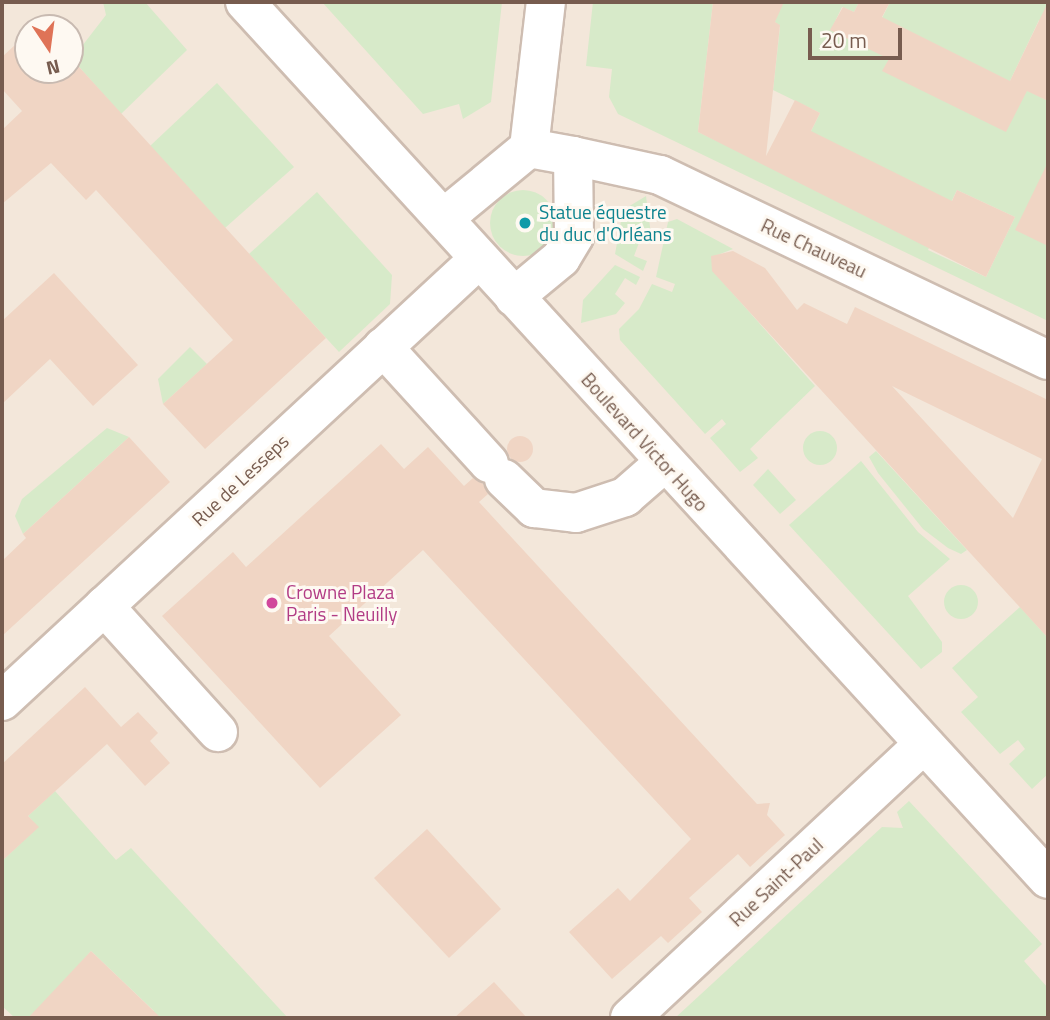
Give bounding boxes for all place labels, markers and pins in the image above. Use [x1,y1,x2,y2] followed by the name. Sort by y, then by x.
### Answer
[539,201,672,245] place label: Statue équestre du duc d'Orléans
[517,215,533,231] marker: Statue équestre du duc d'Orléans
[286,581,397,625] place label: Crowne Plaza Paris - Neuilly
[264,595,280,611] marker: Crowne Plaza Paris - Neuilly

